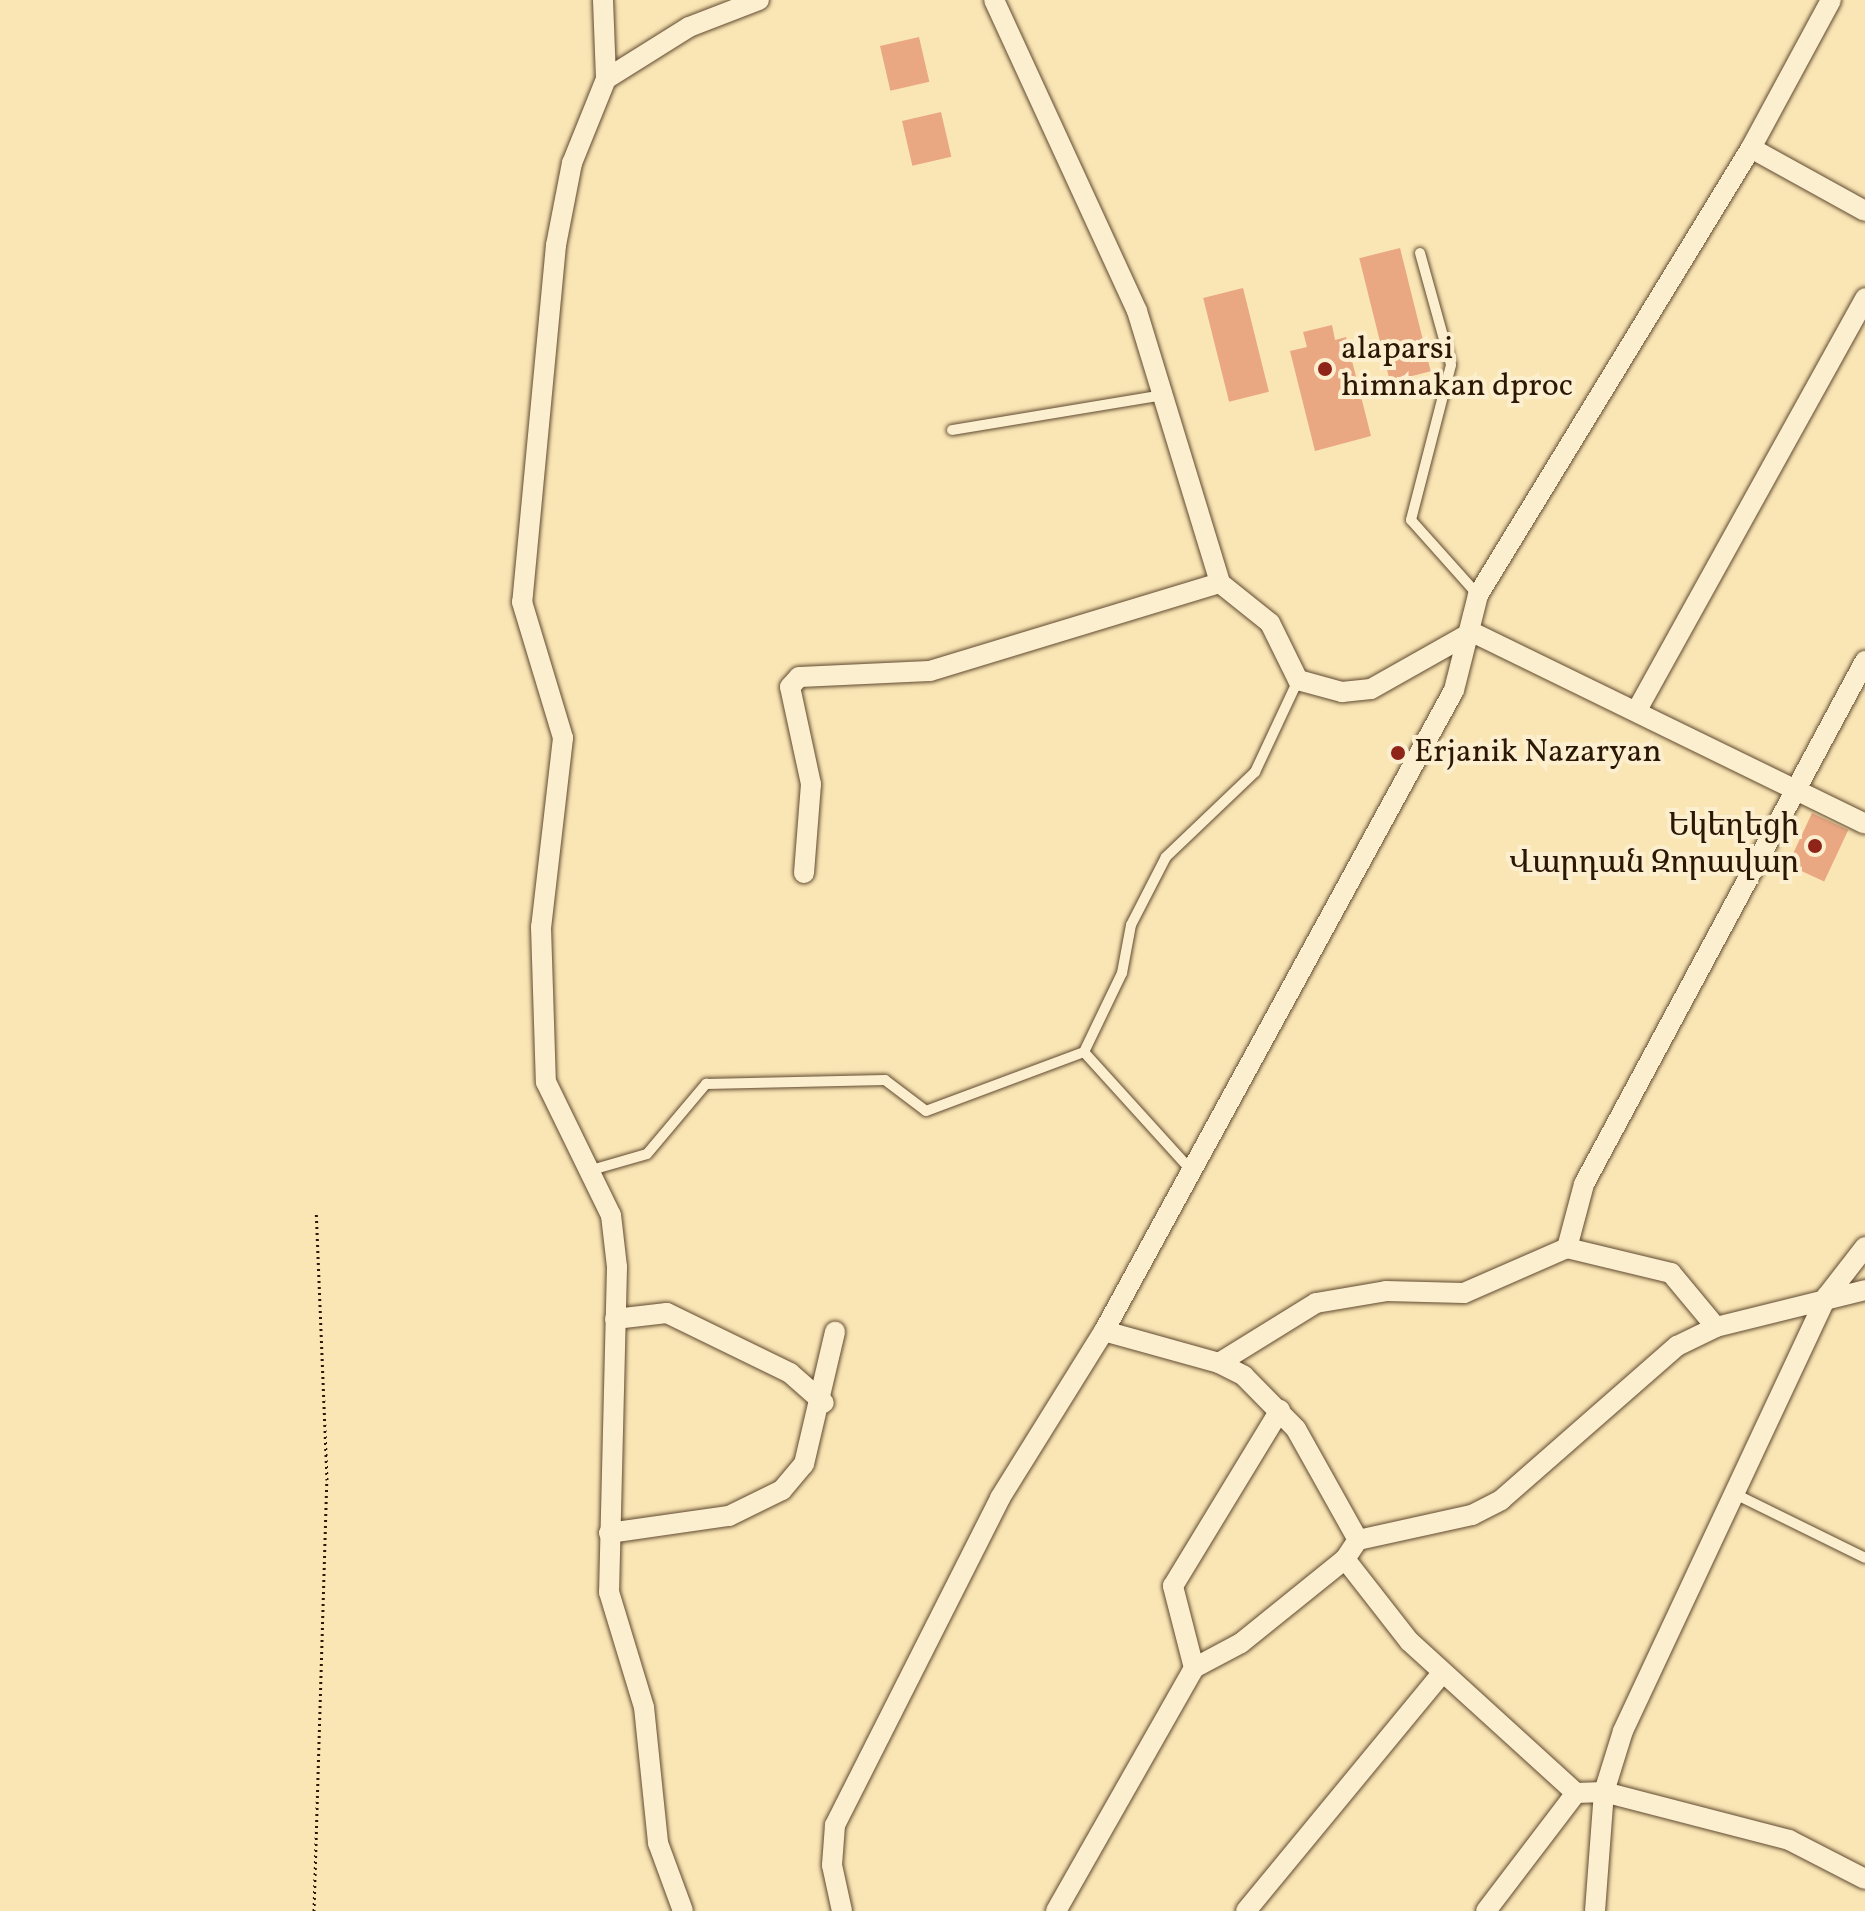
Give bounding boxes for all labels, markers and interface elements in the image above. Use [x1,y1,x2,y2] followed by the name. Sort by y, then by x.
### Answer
[1341,332,1573,407] place label: alaparsi himnakan dproc
[1316,360,1334,378] marker: alaparsi himnakan dproc
[1414,734,1662,772] place label: Erjanik Nazaryan
[1389,744,1407,762] marker: Erjanik Nazaryan
[1509,809,1799,884] place label: Եկեղեցի Վարդան Զորավար
[1806,837,1824,855] marker: Եկեղեցի Վարդան Զորավար

